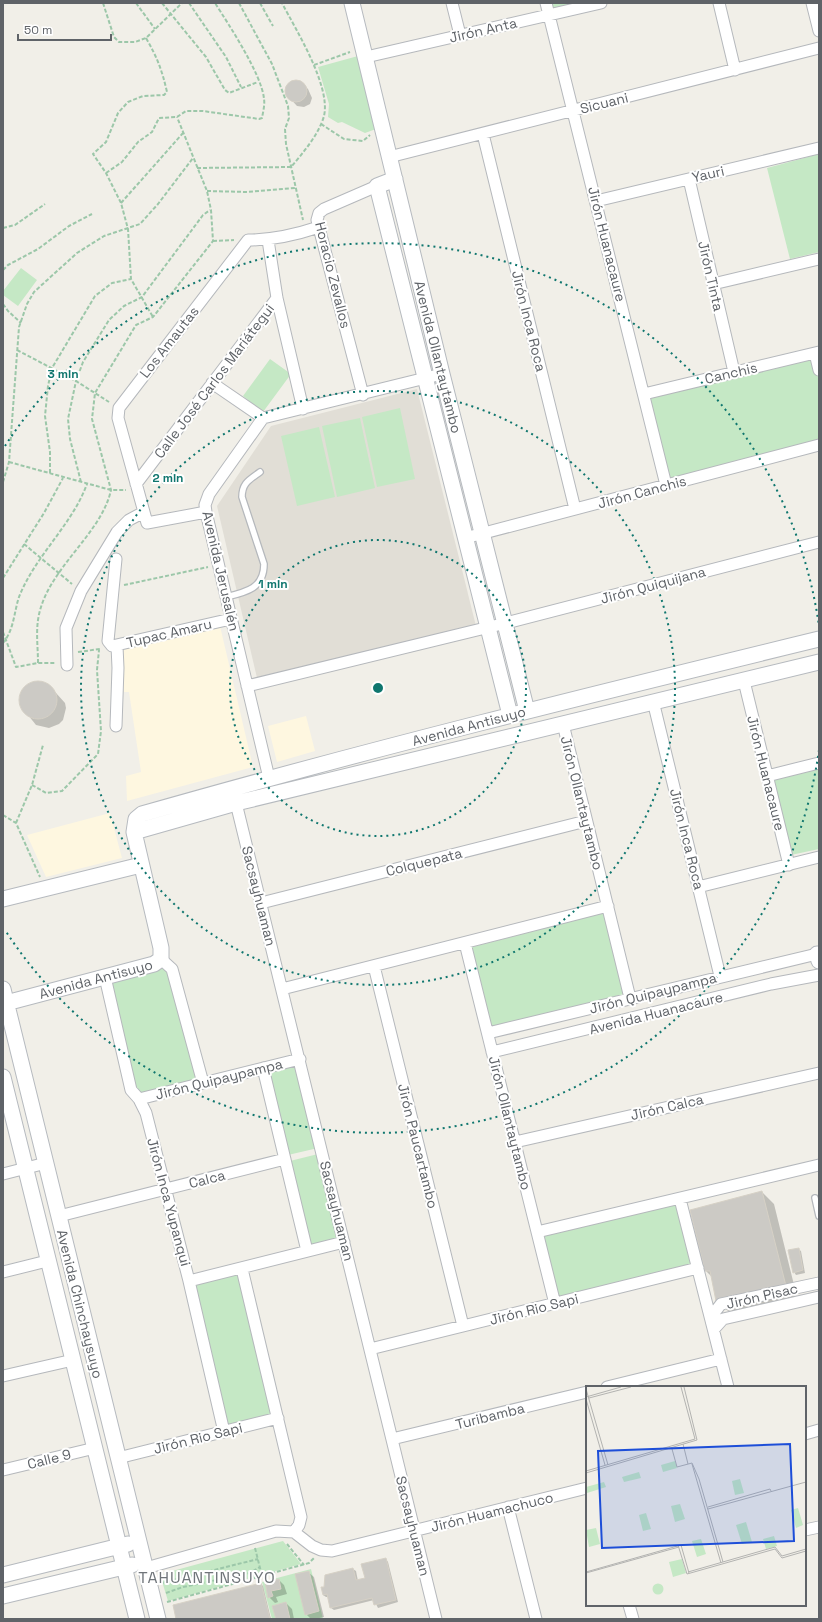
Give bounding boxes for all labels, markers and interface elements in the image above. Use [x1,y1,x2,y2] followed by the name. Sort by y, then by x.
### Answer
[447,13,519,47] street label: Jirón Anta
[18,16,111,42] scale bar
[24,22,52,38] text: 50 m
[578,88,630,118] street label: Sicuani
[690,162,726,186] street label: Yauri
[584,185,630,303] street label: Jirón Huanacaure
[311,220,355,330] street label: Horacio Zevallos
[694,239,728,313] street label: Jirón Tinta
[508,269,550,373] street label: Jirón Inca Roca
[410,279,466,435] street label: Avenida Ollantaytambo
[150,300,278,462] street label: Calle José Carlos Mariátegui
[135,303,203,381] street label: Los Amautas
[703,358,759,388] street label: Canchis
[47,366,79,382] text: 3 min
[152,470,184,486] text: 2 min
[596,472,688,512] street label: Jirón Canchis
[198,509,244,633] street label: Avenida Jerusalén
[598,562,708,608] street label: Jirón Quiquijana
[258,576,288,592] text: 1 min
[125,614,213,652] street label: Tupac Amaru
[371,681,385,695] centre of rings
[410,702,528,750] street label: Avenida Antisuyo
[743,714,789,832] street label: Jirón Huanacaure
[557,734,607,872] street label: Jirón Ollantaytambo
[666,787,708,891] street label: Jirón Inca Roca
[238,844,280,948] street label: Sacsayhuaman
[384,844,464,880] street label: Colquepata
[37,955,155,1003] street label: Avenida Antisuyo
[587,968,719,1018] street label: Jirón Quipaypampa
[587,988,725,1038] street label: Avenida Huanacaure
[153,1054,285,1104] street label: Jirón Quipaypampa
[485,1054,535,1192] street label: Jirón Ollantaytambo
[394,1082,442,1210] street label: Jirón Paucartambo
[629,1090,705,1124] street label: Jirón Calca
[143,1136,195,1268] street label: Jirón Inca Yupanqui
[316,1159,358,1263] street label: Sacsayhuaman
[187,1166,227,1192] street label: Calca
[53,1228,107,1380] street label: Avenida Chinchaysuyo
[724,1279,800,1313] street label: Jirón Pisac
[488,1289,580,1329] street label: Jirón Rio Sapi
[586,1386,806,1606] inset map
[454,1399,526,1433] street label: Turibamba
[152,1418,244,1458] street label: Jirón Rio Sapi
[25,1445,73,1473] street label: Calle 9
[392,1474,434,1578] street label: Sacsayhuaman
[429,1488,555,1536] street label: Jirón Huamachuco
[138,1567,276,1588] district label: TAHUANTINSUYO

